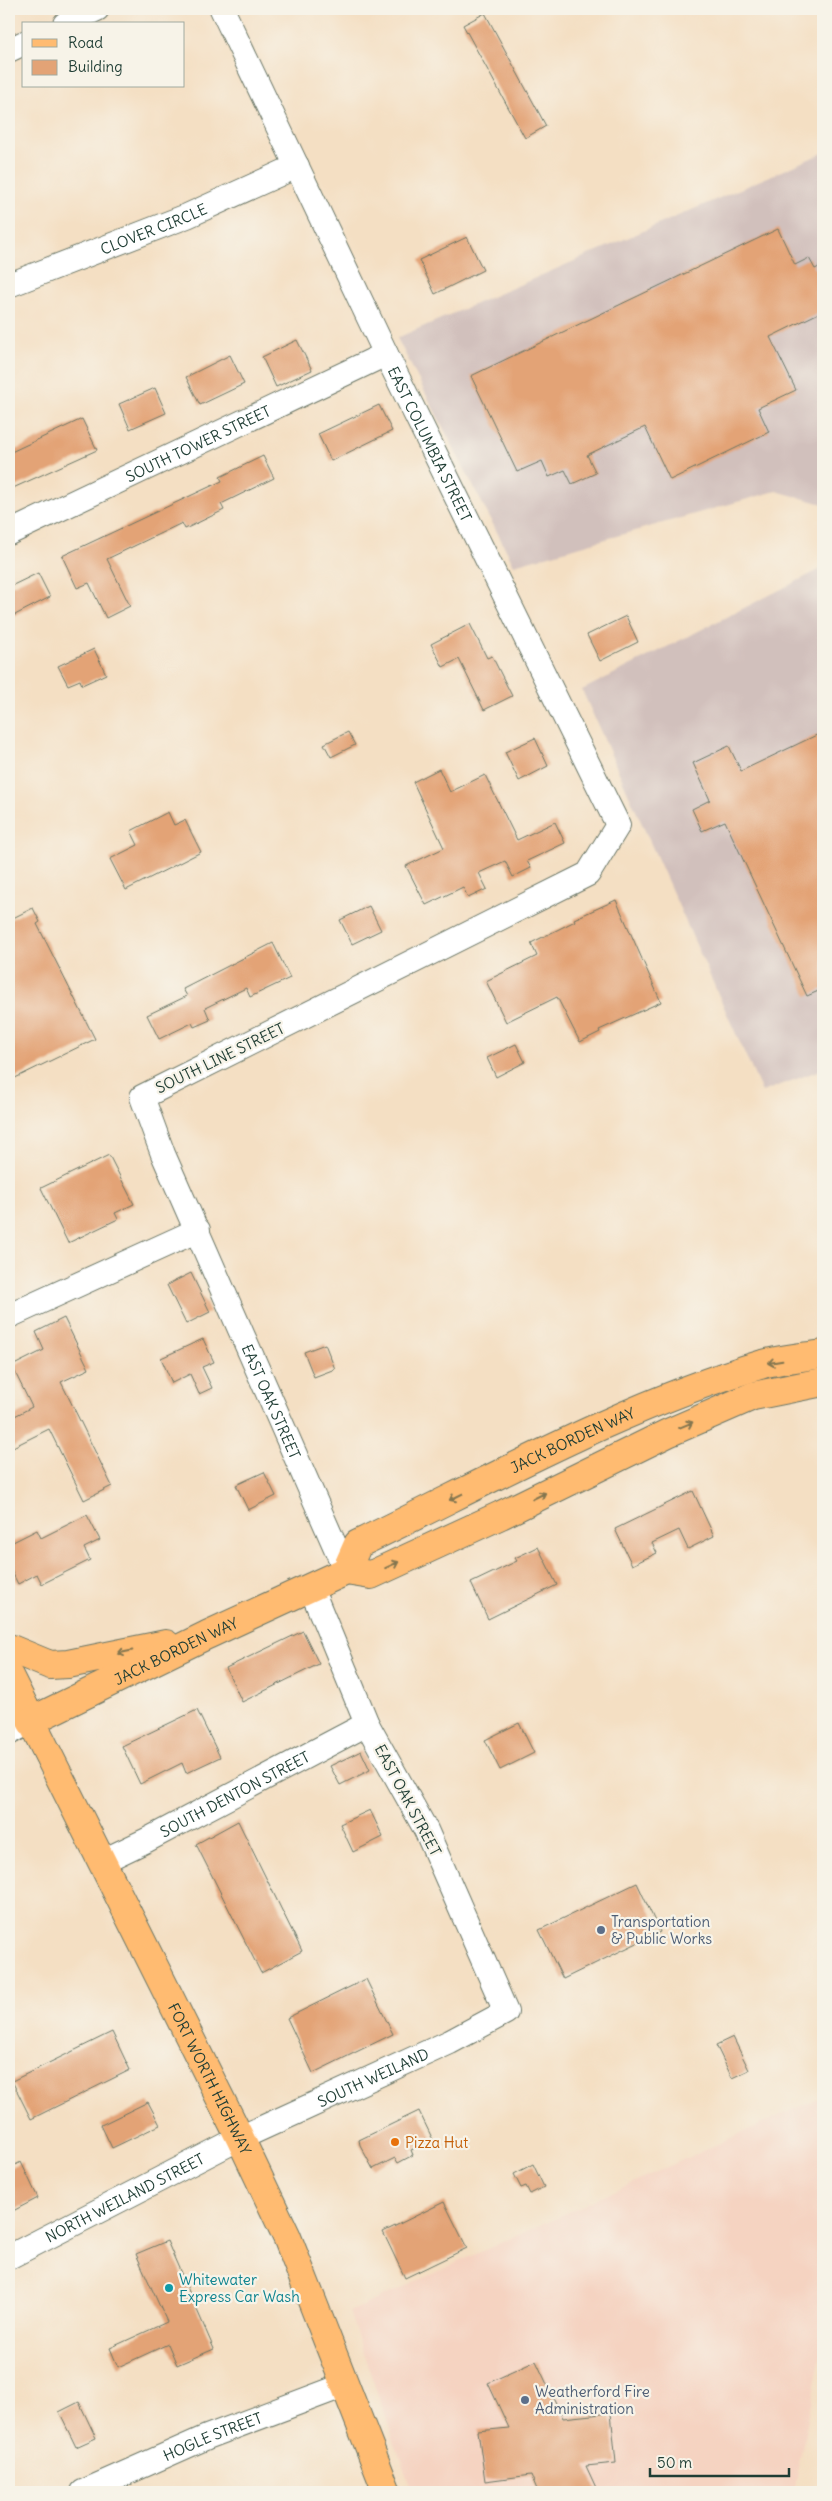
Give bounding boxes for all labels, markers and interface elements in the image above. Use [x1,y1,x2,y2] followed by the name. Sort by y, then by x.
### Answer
[22,22,185,88] legend
[68,33,103,52] text: Road
[68,57,123,76] text: Building
[97,199,210,258] street label: CLOVER CIRCLE
[384,363,476,524] street label: EAST COLUMBIA STREET
[122,401,273,486] street label: SOUTH TOWER STREET
[152,1019,288,1097] street label: SOUTH LINE STREET
[238,1341,305,1462] street label: EAST OAK STREET
[767,1357,783,1367] one-way arrow
[507,1402,638,1477] street label: JACK BORDEN WAY
[678,1420,693,1430] one-way arrow
[532,1491,547,1501] one-way arrow
[449,1493,464,1502] one-way arrow
[384,1560,399,1569] one-way arrow
[111,1612,241,1689] street label: JACK BORDEN WAY
[117,1648,133,1658] one-way arrow
[371,1741,445,1859] street label: EAST OAK STREET
[157,1747,313,1841] street label: SOUTH DENTON STREET
[611,1912,712,1948] place label: Transportation & Public Works
[595,1924,607,1936] marker: Transportation & Public Works
[164,2000,256,2158] street label: FORT WORTH HIGHWAY
[314,2044,432,2111] street label: SOUTH WEILAND
[405,2133,468,2152] place label: Pizza Hut
[389,2136,401,2148] marker: Pizza Hut
[42,2149,207,2246] street label: NORTH WEILAND STREET
[179,2270,300,2306] place label: Whitewater Express Car Wash
[163,2282,175,2294] marker: Whitewater Express Car Wash
[535,2382,650,2418] place label: Weatherford Fire Administration
[519,2394,531,2406] marker: Weatherford Fire Administration
[160,2408,265,2465] street label: HOGLE STREET
[650,2446,788,2478] scale bar
[657,2453,692,2472] text: 50 m

